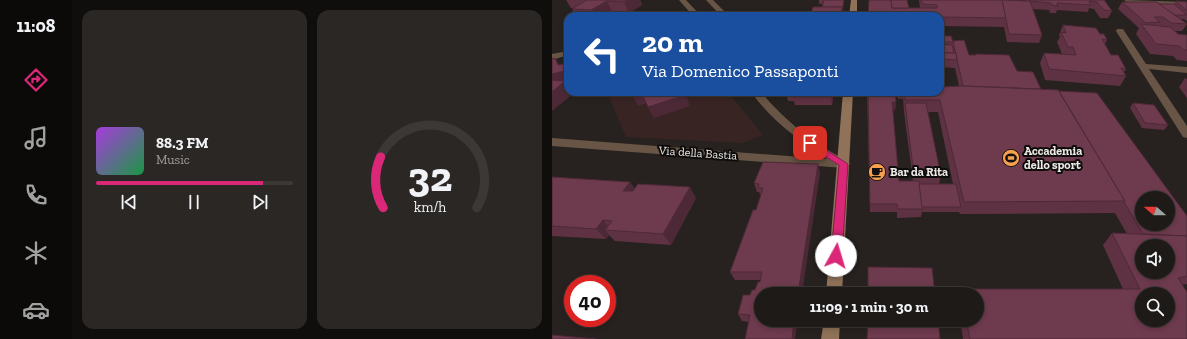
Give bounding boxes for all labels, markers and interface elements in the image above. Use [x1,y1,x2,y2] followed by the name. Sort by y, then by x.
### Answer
[16,15,56,37] text: 11:08
[642,26,703,59] text: 20 m
[576,28,628,80] icon: left
[642,60,839,82] text: Via Domenico Passaponti
[22,66,50,94] icon: directions
[22,124,50,152] icon: music
[793,126,827,160] pin
[799,132,821,154] icon: arrive
[156,134,208,152] text: 88.3 FM
[657,143,738,163] street label: Via della Bastia
[1024,144,1082,172] place label: Accademia dello sport
[1001,148,1021,168] sports icon: Accademia dello sport
[407,151,452,201] text: 32
[156,152,190,167] text: Music
[867,162,887,182] cafe icon: Bar da Rita
[890,165,948,179] place label: Bar da Rita
[22,181,50,209] icon: phone
[118,191,140,213] icon: previous
[183,191,205,213] icon: pause
[249,191,271,213] icon: next
[1135,191,1175,231] north arrow
[1135,191,1175,327] map controls
[413,198,446,215] text: km/h
[815,235,857,277] position arrow
[22,239,50,267] icon: climate
[1135,239,1175,279] button: sound
[564,275,616,327] speed limit sign: 40
[1135,287,1175,327] button: search
[22,296,50,324] icon: car
[810,298,928,316] text: 11:09 · 1 min · 30 m

